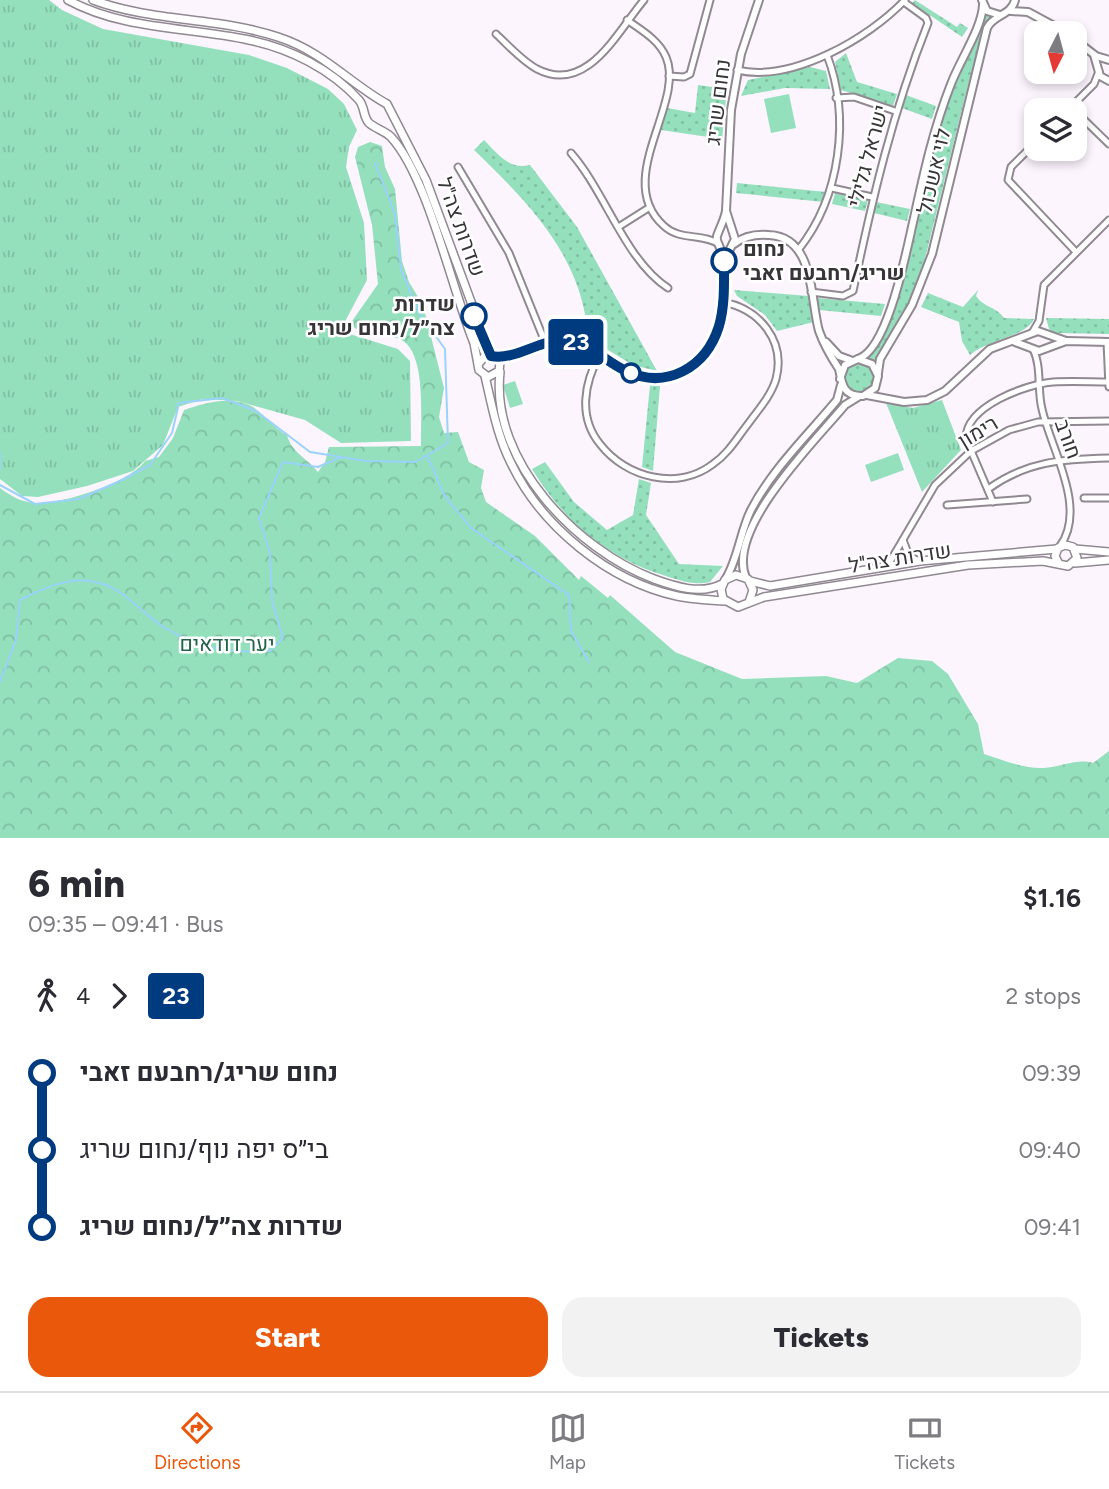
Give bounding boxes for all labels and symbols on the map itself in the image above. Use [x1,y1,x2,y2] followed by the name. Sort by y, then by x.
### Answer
[1024,21,1087,84] north arrow
[700,57,735,146] street label: נחום שריג
[842,102,893,210] street label: ישראל גלילי
[912,126,956,216] street label: לוי אשכול
[432,174,491,280] street label: שדרות צה"ל
[743,236,904,285] place label: נחום שריג/רחבעם זאבי
[711,248,737,274] marker: נחום שריג/רחבעם זאבי
[308,291,455,340] place label: שדרות צה״ל/נחום שריג
[461,303,487,329] marker: שדרות צה״ל/נחום שריג
[544,319,608,365] line badge: 23
[621,363,641,383] unlabelled marker
[953,410,1002,453] street label: רימון
[1050,416,1087,462] street label: חורב
[847,537,953,578] street label: שדרות צה"ל
[179,631,275,656] park label: יער דודאים

